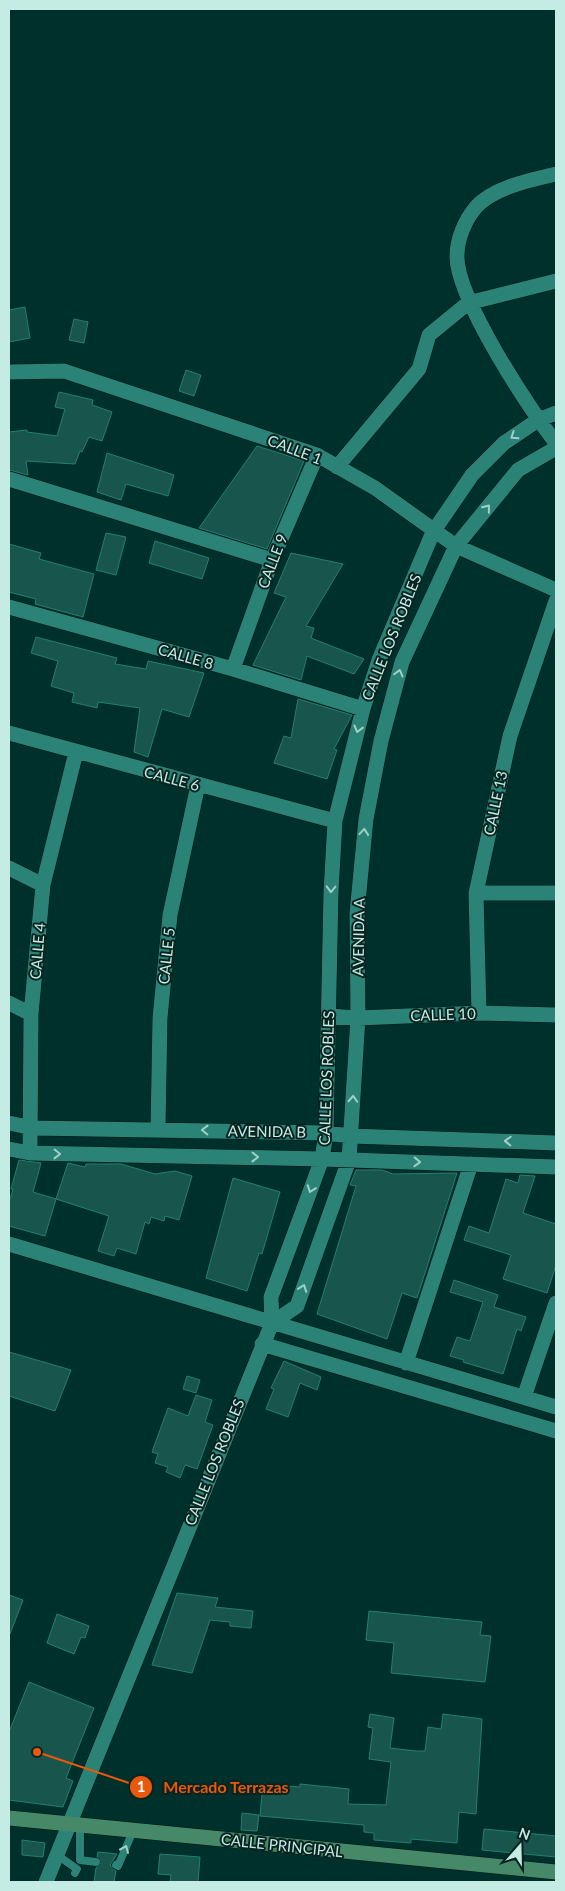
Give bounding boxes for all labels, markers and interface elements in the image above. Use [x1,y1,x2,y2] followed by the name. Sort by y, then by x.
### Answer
[265,430,325,468] street label: CALLE 1
[510,430,519,439] one-way arrow
[481,505,489,514] one-way arrow
[253,531,291,591] street label: CALLE 9
[357,571,425,703] street label: CALLE LOS ROBLES
[156,640,216,672] street label: CALLE 8
[393,669,404,678] one-way arrow
[353,725,363,733] one-way arrow
[142,762,202,794] street label: CALLE 6
[479,769,511,837] street label: CALLE 13
[359,827,370,835] one-way arrow
[326,886,336,893] one-way arrow
[348,897,368,976] street label: AVENIDA A
[26,922,48,980] street label: CALLE 4
[154,927,178,985] street label: CALLE 5
[410,1004,476,1024] street label: CALLE 10
[315,1010,337,1146] street label: CALLE LOS ROBLES
[348,1094,359,1102] one-way arrow
[228,1121,306,1141] street label: AVENIDA B
[201,1125,209,1135] one-way arrow
[503,1136,511,1146] one-way arrow
[53,1148,61,1159] one-way arrow
[251,1152,259,1162] one-way arrow
[414,1157,421,1167] one-way arrow
[307,1184,317,1193] one-way arrow
[297,1284,307,1293] one-way arrow
[180,1396,248,1528] street label: CALLE LOS ROBLES
[129,1772,299,1803] callout: Mercado Terrazas
[137,1777,145,1795] text: 1
[163,1777,289,1796] text: Mercado Terrazas
[495,1821,545,1871] north arrow
[517,1823,533,1843] text: N
[220,1830,344,1860] street label: CALLE PRINCIPAL
[119,1845,130,1854] one-way arrow

